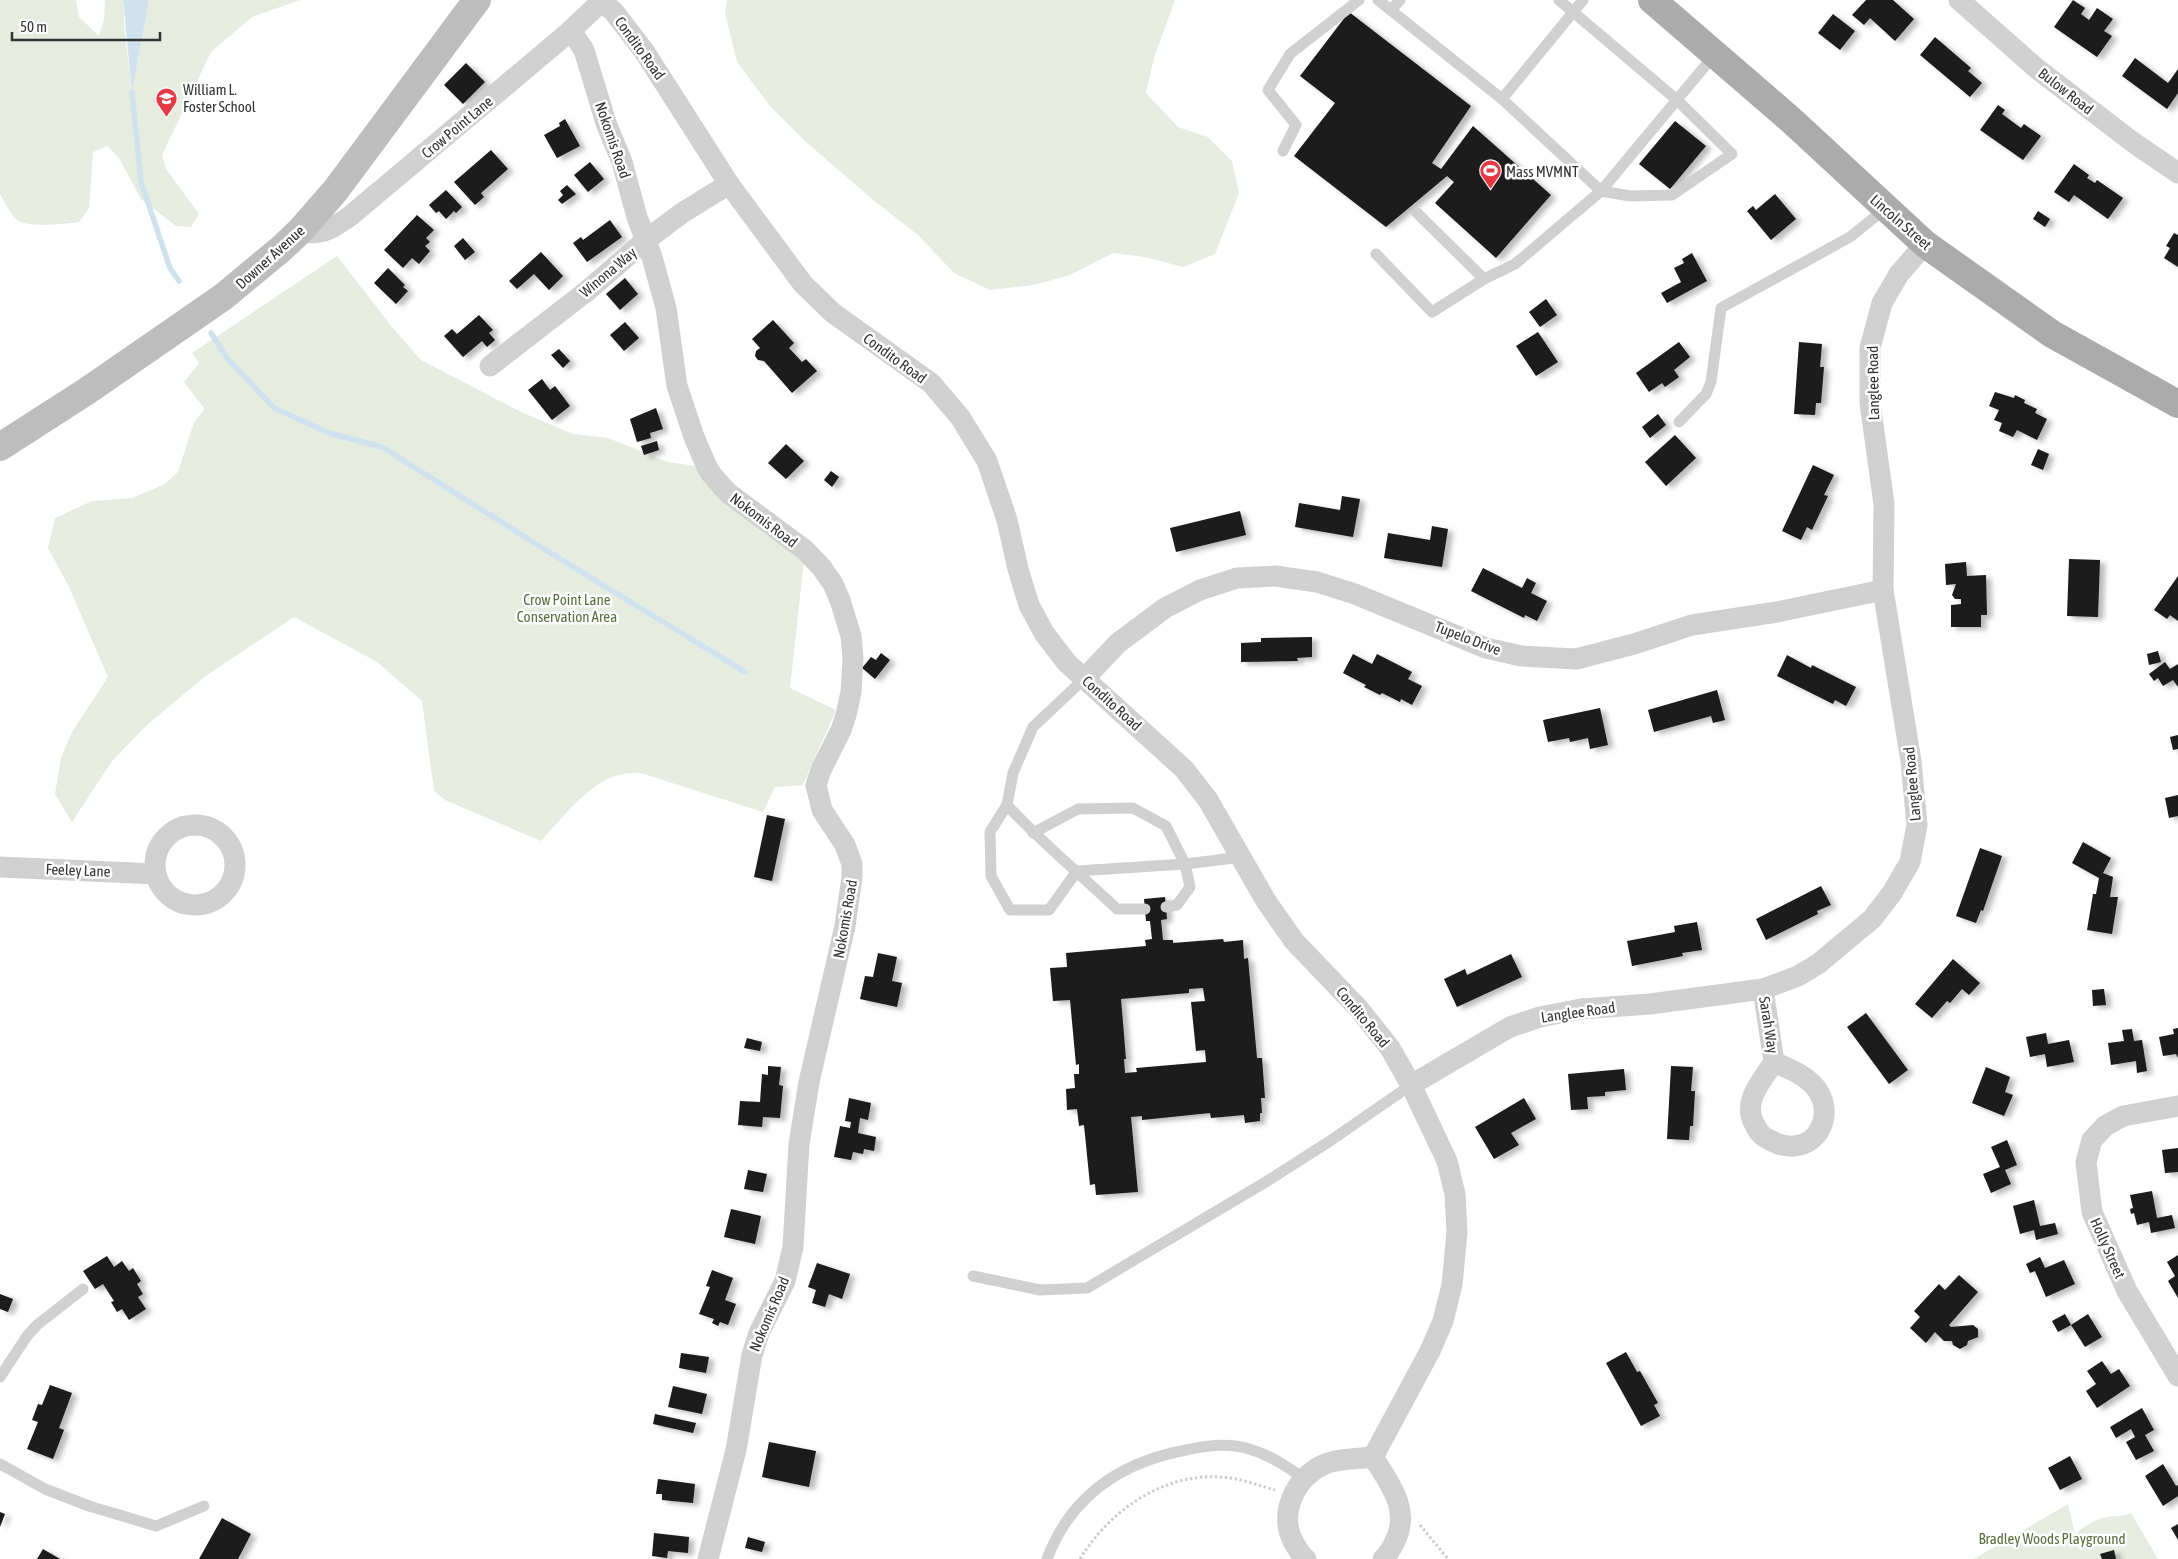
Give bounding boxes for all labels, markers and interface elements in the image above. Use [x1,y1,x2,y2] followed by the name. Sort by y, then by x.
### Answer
[12,10,160,42] scale bar
[612,13,668,83] street label: Condito Road
[20,18,47,35] text: 50 m
[2035,64,2097,118] street label: Bulow Road
[183,81,256,115] place label: William L. Foster School
[155,86,179,117] school or university icon: William L. Foster School
[418,92,496,162] street label: Crow Point Lane
[592,100,634,180] street label: Nokomis Road
[1478,159,1502,190] sports icon: Mass MVMNT
[1506,163,1579,180] place label: Mass MVMNT
[1867,191,1935,253] street label: Lincoln Street
[232,222,308,292] street label: Downer Avenue
[576,243,640,301] street label: Winona Way
[860,330,930,386] street label: Condito Road
[1864,346,1882,420] street label: Langlee Road
[727,489,801,551] street label: Nokomis Road
[517,591,617,625] park label: Crow Point Lane Conservation Area
[1433,618,1503,658] street label: Tupelo Drive
[1079,672,1145,734] street label: Condito Road
[1900,746,1924,822] street label: Langlee Road
[45,860,111,880] street label: Feeley Lane
[830,878,860,960] street label: Nokomis Road
[1333,983,1393,1051] street label: Condito Road
[1756,995,1782,1055] street label: Sarah Way
[1540,998,1616,1026] street label: Langlee Road
[2087,1215,2129,1281] street label: Holly Street
[746,1274,792,1354] street label: Nokomis Road
[1978,1530,2126,1547] park label: Bradley Woods Playground

